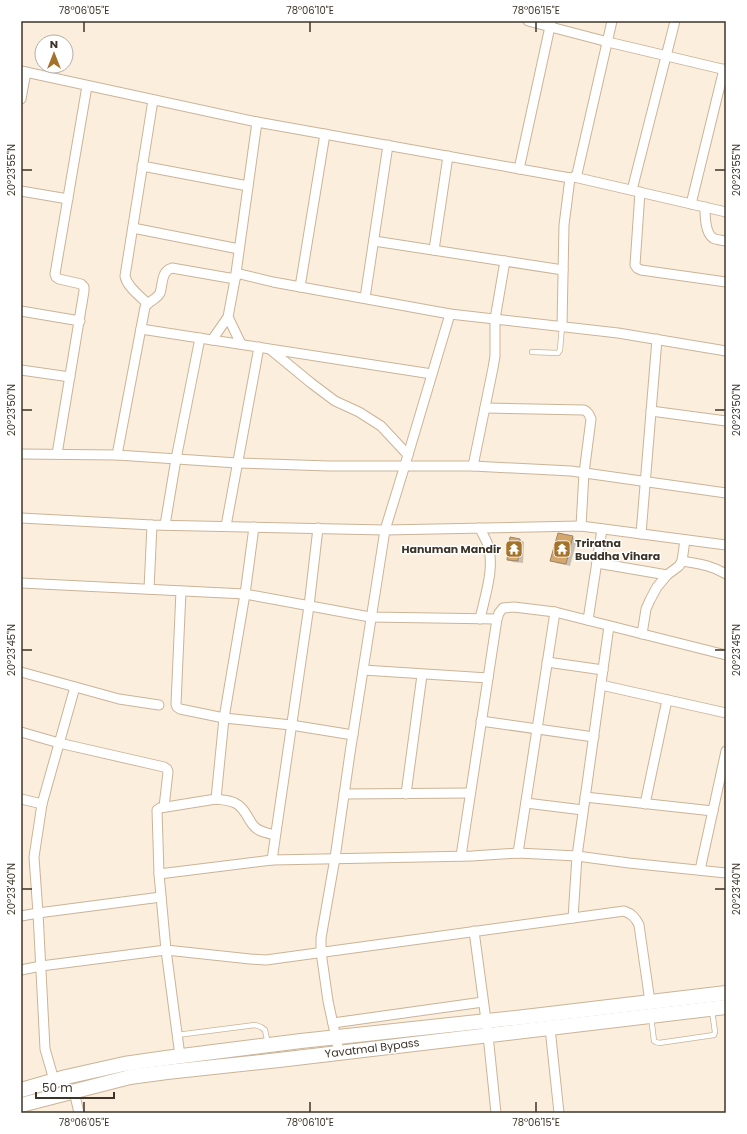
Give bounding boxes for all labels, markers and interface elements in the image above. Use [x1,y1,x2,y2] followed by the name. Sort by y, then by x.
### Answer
[59,3,109,18] text: 78°06'05"E
[286,3,334,18] text: 78°06'10"E
[512,3,560,18] text: 78°06'15"E
[34,34,74,74] north arrow
[50,36,58,52] text: N
[4,144,19,196] text: 20°23'55"N
[729,144,744,196] text: 20°23'55"N
[4,384,19,436] text: 20°23'50"N
[729,384,744,436] text: 20°23'50"N
[575,535,660,564] place label: Triratna Buddha Vihara
[504,539,524,559] temple icon: Hanuman Mandir
[552,539,572,559] temple icon: Triratna Buddha Vihara
[401,541,501,557] place label: Hanuman Mandir
[4,624,19,676] text: 20°23'45"N
[729,624,744,676] text: 20°23'45"N
[4,863,19,915] text: 20°23'40"N
[729,863,744,915] text: 20°23'40"N
[324,1034,420,1062] street label: Yavatmal Bypass
[36,1074,114,1100] scale bar
[42,1079,73,1096] text: 50 m
[59,1115,109,1130] text: 78°06'05"E
[286,1115,334,1130] text: 78°06'10"E
[512,1115,560,1130] text: 78°06'15"E

